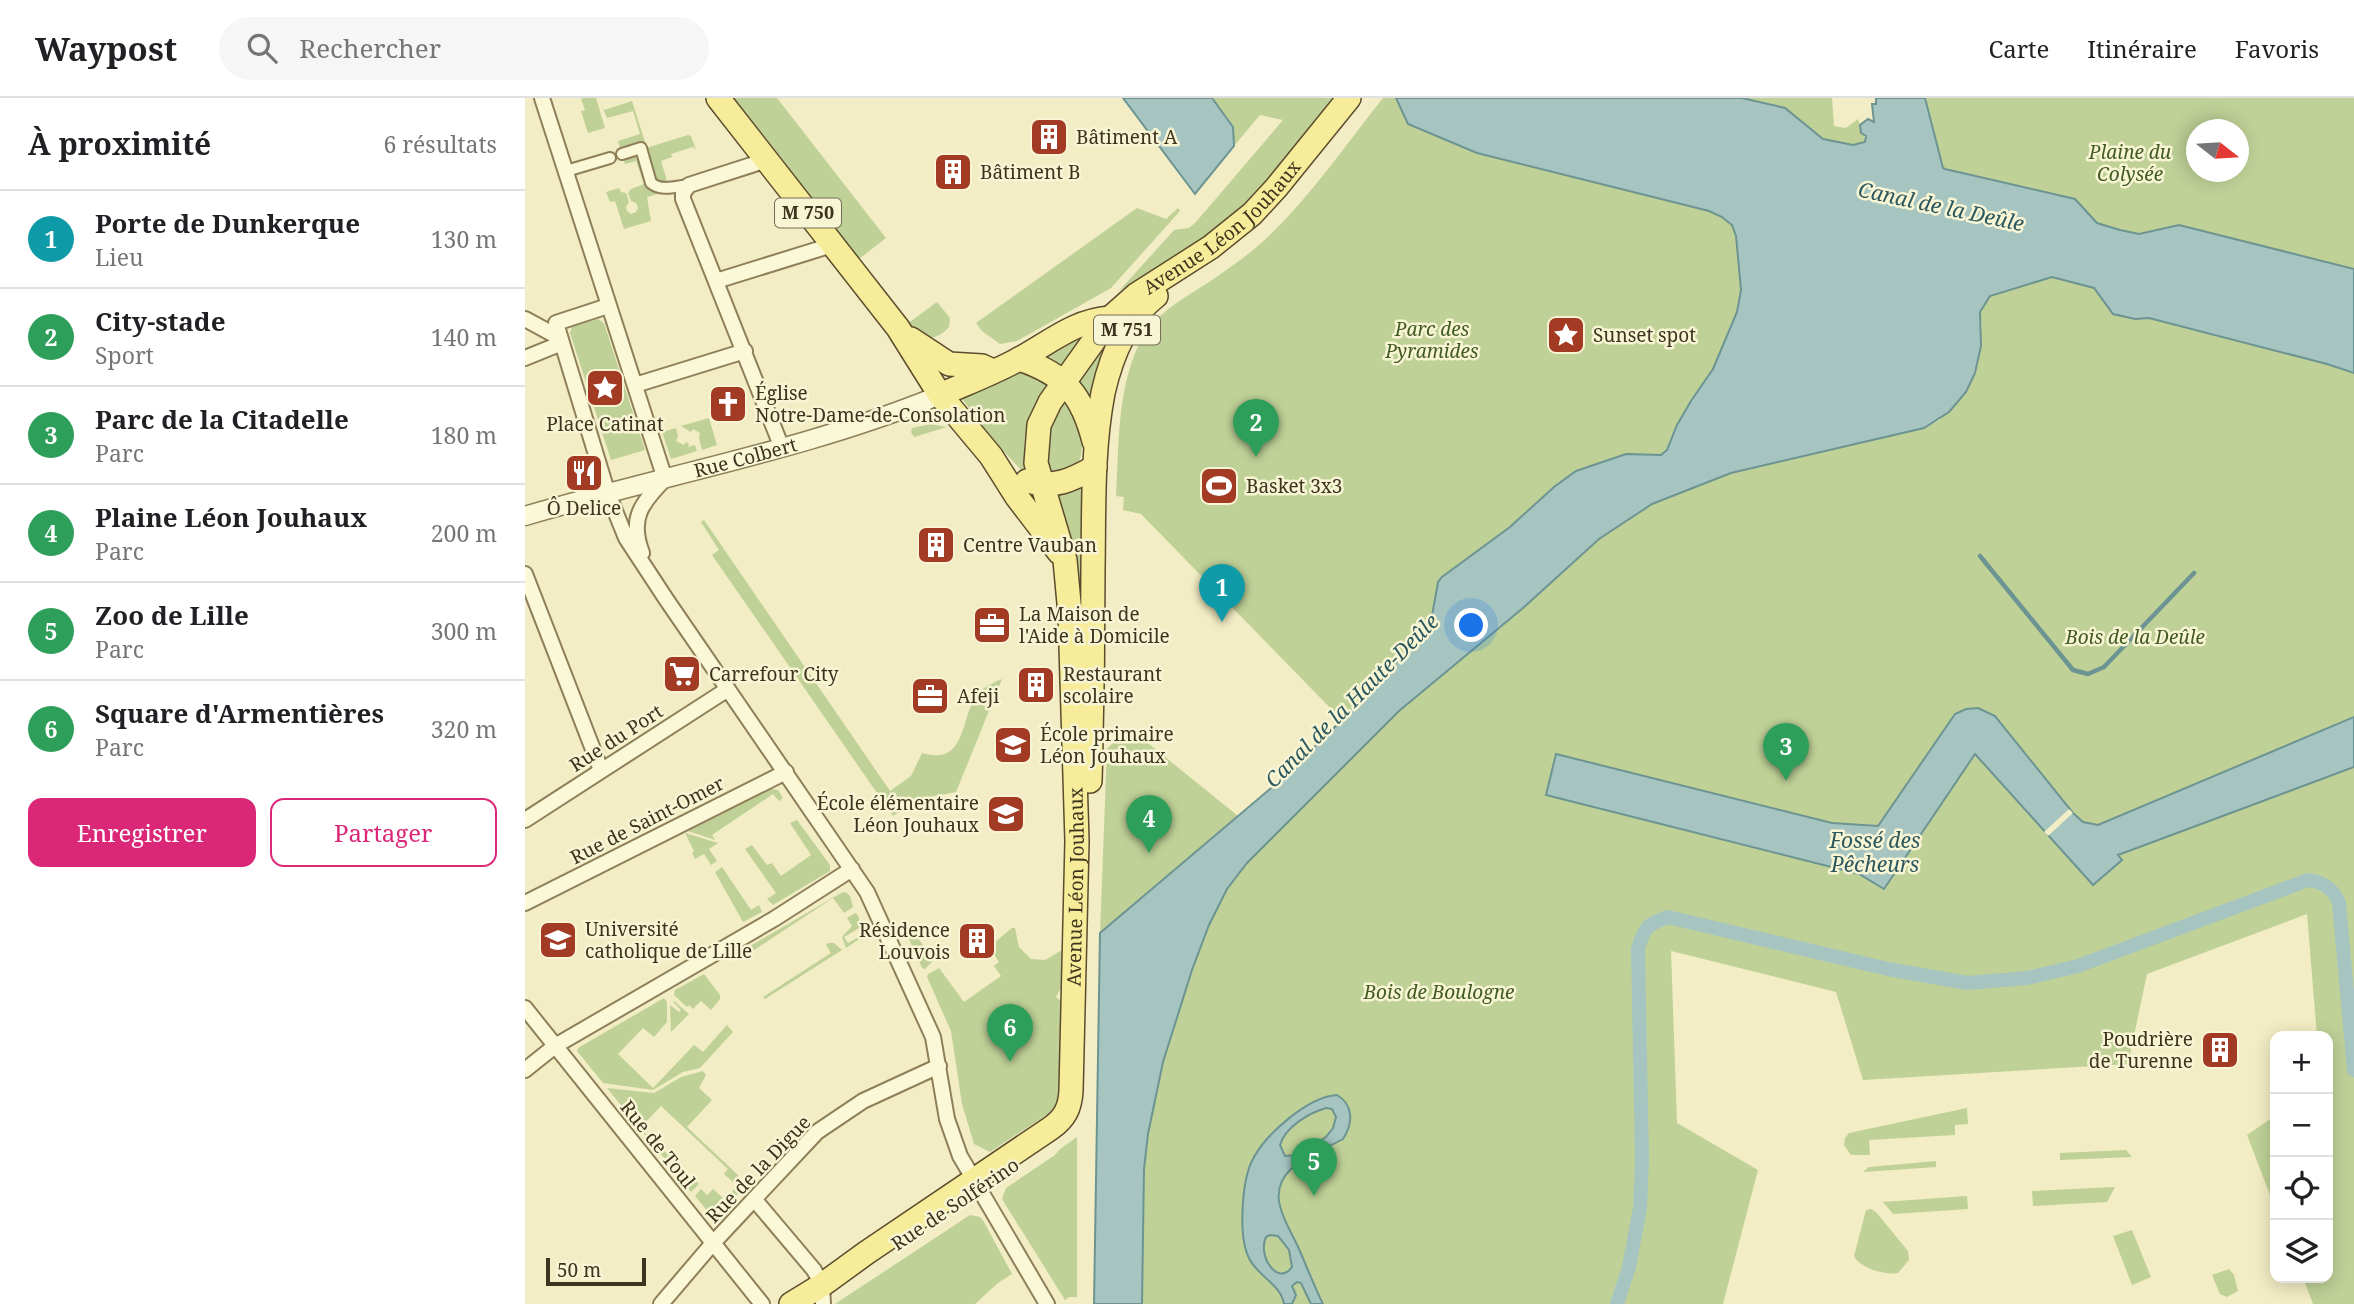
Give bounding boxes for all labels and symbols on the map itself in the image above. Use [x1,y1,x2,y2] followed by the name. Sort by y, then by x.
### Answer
[1028,116,1070,158] building icon: Bâtiment A
[2186,119,2249,182] north arrow
[1076,124,1178,150] place label: Bâtiment A
[2088,139,2172,187] park label: Plaine du Colysée
[932,151,974,193] building icon: Bâtiment B
[1138,155,1306,300] street label: Avenue Léon Jouhaux
[980,159,1080,185] place label: Bâtiment B
[1856,175,2027,237] water label: Canal de la Deûle
[775,198,841,228] road number: M 750
[1545,314,1587,356] place icon: Sunset spot
[1094,316,1160,344] road number: M 751
[1384,316,1479,364] park label: Parc des Pyramides
[1593,322,1696,348] place label: Sunset spot
[584,367,626,409] place icon: Place Catinat
[755,380,1005,428] place label: Église Notre-Dame-de-Consolation
[707,383,749,425] church icon: Église Notre-Dame-de-Consolation
[1233,399,1279,457] pin: 2
[546,411,664,437] place label: Place Catinat
[691,431,800,484] street label: Rue Colbert
[563,452,605,494] restaurant icon: Ô Delice
[1198,465,1240,507] sports icon: Basket 3x3
[1246,473,1342,499] place label: Basket 3x3
[547,495,621,521] place label: Ô Delice
[915,524,957,566] building icon: Centre Vauban
[963,532,1097,558] place label: Centre Vauban
[1199,564,1245,622] pin: 1
[1019,601,1170,649] place label: La Maison de l'Aide à Domicile
[971,604,1013,646] office icon: La Maison de l'Aide à Domicile
[1258,607,1444,793] water label: Canal de la Haute-Deûle
[1454,608,1488,642] your location
[2064,624,2205,650] park label: Bois de la Deûle
[661,653,703,695] supermarket icon: Carrefour City
[709,661,839,687] place label: Carrefour City
[1063,661,1162,709] place label: Restaurant scolaire
[1015,664,1057,706] building icon: Restaurant scolaire
[909,675,951,717] office icon: Afeji
[957,683,999,709] place label: Afeji
[564,698,668,778] street label: Rue du Port
[1040,721,1174,769] place label: École primaire Léon Jouhaux
[1763,723,1809,781] pin: 3
[992,724,1034,766] school or university icon: École primaire Léon Jouhaux
[566,770,728,870] street label: Rue de Saint-Omer
[1061,787,1090,987] street label: Avenue Léon Jouhaux
[817,790,979,838] place label: École élémentaire Léon Jouhaux
[985,793,1027,835] school or university icon: École élémentaire Léon Jouhaux
[1126,795,1172,853] pin: 4
[1828,826,1921,878] water label: Fossé des Pêcheurs
[585,916,752,964] place label: Université catholique de Lille
[859,917,950,965] place label: Résidence Louvois
[537,919,579,961] school or university icon: Université catholique de Lille
[956,920,998,962] building icon: Résidence Louvois
[1363,979,1514,1005] park label: Bois de Boulogne
[987,1004,1033,1062] pin: 6
[2089,1026,2193,1074] place label: Poudrière de Turenne
[2199,1029,2241,1071] building icon: Poudrière de Turenne
[615,1095,702,1193] street label: Rue de Toul
[700,1110,816,1228] street label: Rue de la Digue
[1291,1138,1337,1196] pin: 5
[886,1152,1024,1256] street label: Rue de Solférino
[546,1255,646,1287] scale bar

